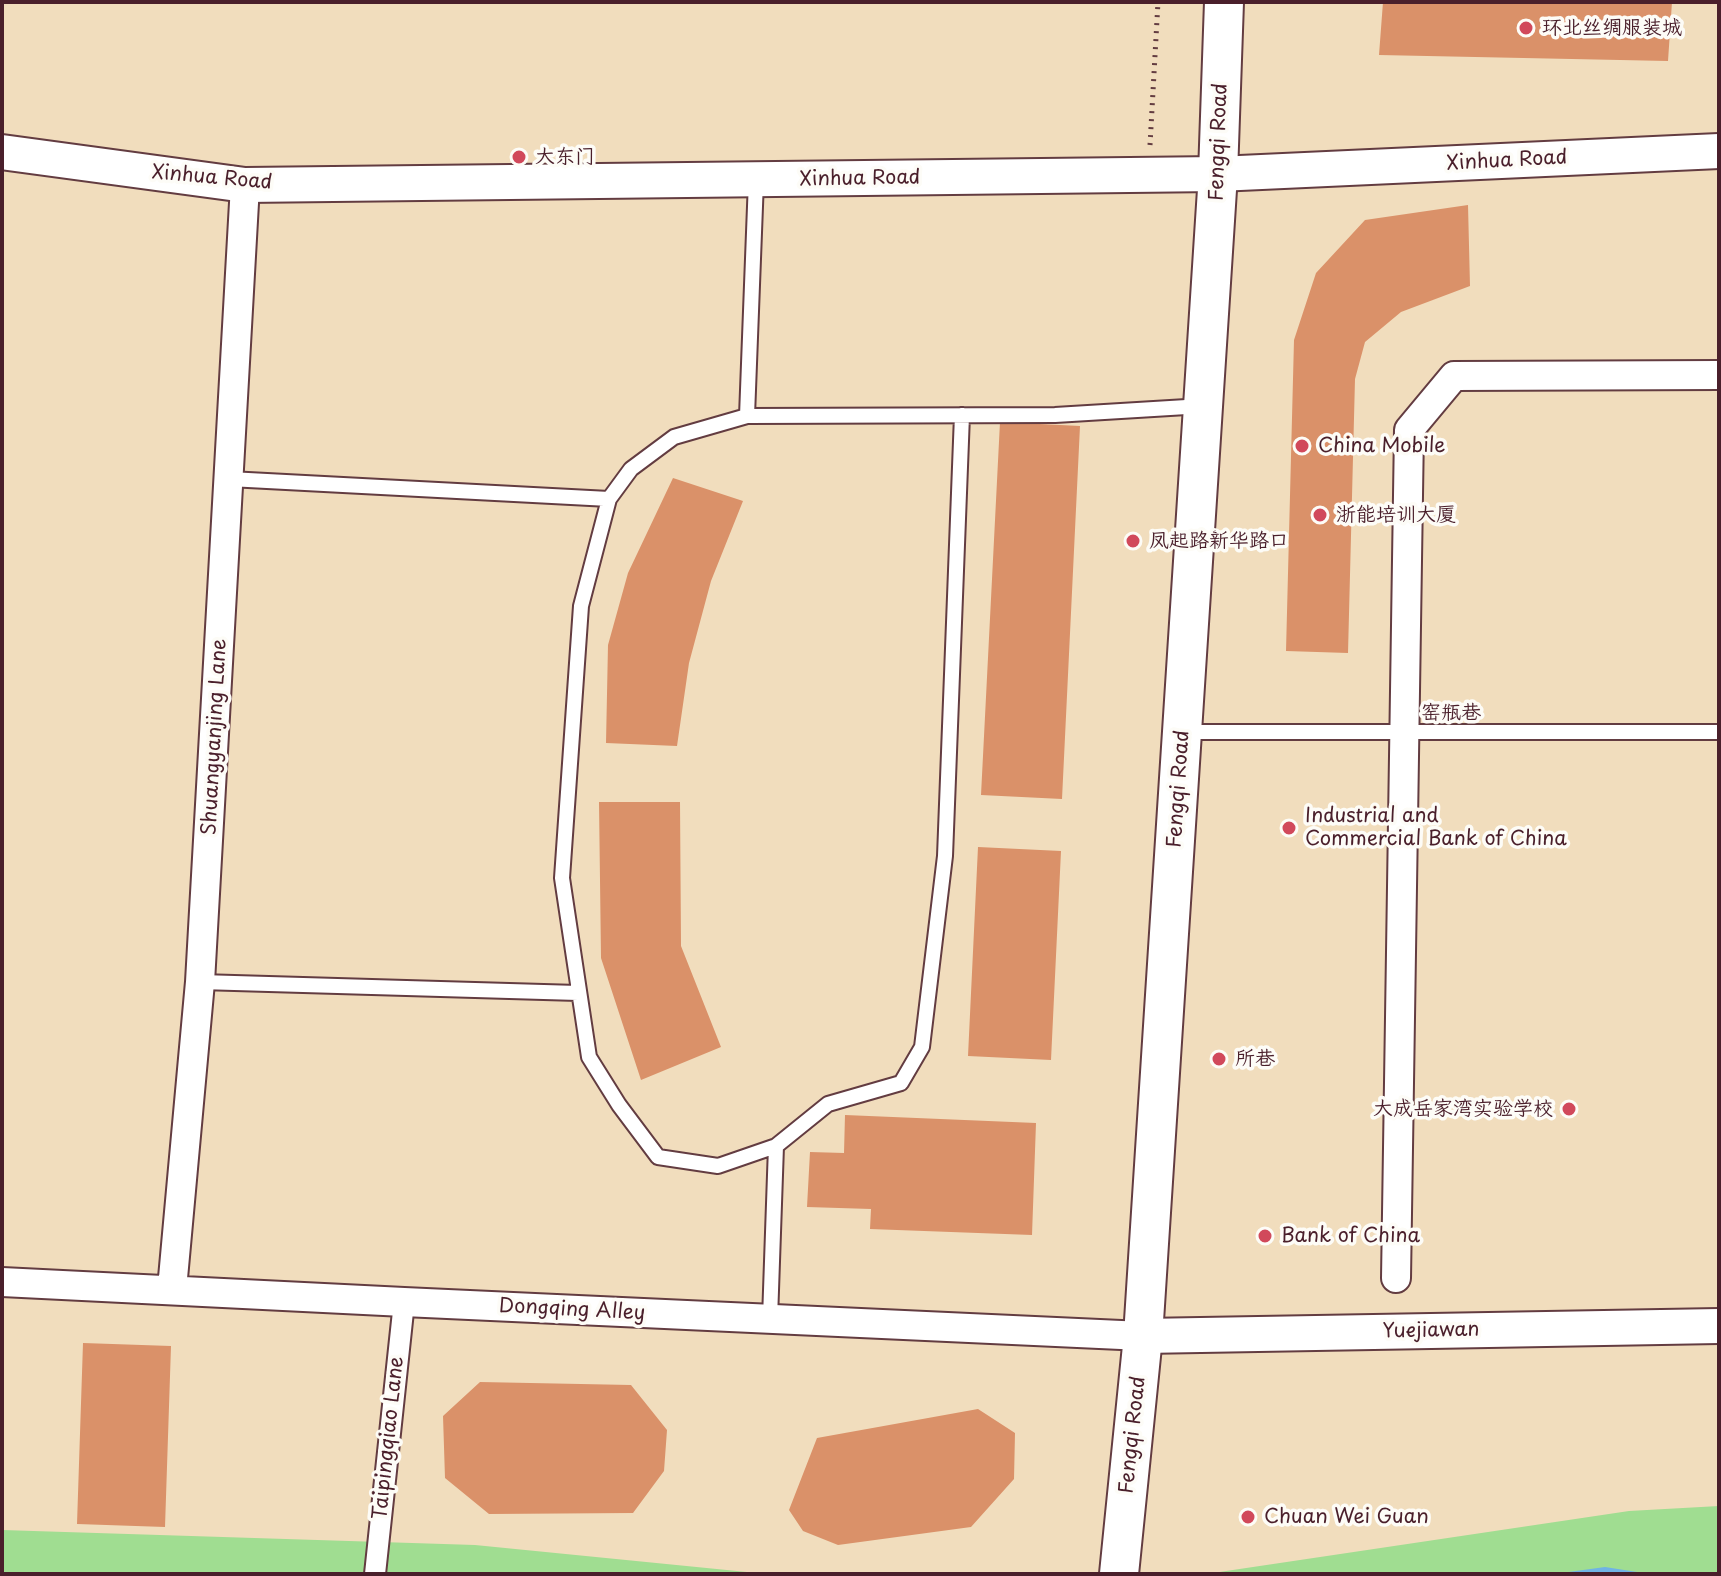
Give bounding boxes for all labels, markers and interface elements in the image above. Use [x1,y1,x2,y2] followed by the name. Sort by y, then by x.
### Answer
[1542,16,1682,40] place label: 环北丝绸服装城
[1517,19,1535,37] marker: 环北丝绸服装城
[1205,83,1233,201] street label: Fengqi Road
[535,145,595,169] place label: 大东门
[1446,146,1568,176] street label: Xinhua Road
[510,148,528,166] marker: 大东门
[151,161,273,195] street label: Xinhua Road
[799,166,921,192] street label: Xinhua Road
[1318,434,1446,458] place label: China Mobile
[1293,437,1311,455] marker: China Mobile
[1336,503,1456,527] place label: 浙能培训大厦
[1311,506,1329,524] marker: 浙能培训大厦
[1149,529,1289,553] place label: 凤起路新华路口
[1124,532,1142,550] marker: 凤起路新华路口
[198,638,232,836] street label: Shuangyanjing Lane
[1421,701,1481,725] street label: 窑瓶巷
[1163,729,1195,849] street label: Fengqi Road
[1305,804,1567,851] place label: Industrial and Commercial Bank of China
[1280,819,1298,837] marker: Industrial and Commercial Bank of China
[1235,1047,1275,1071] place label: 所巷
[1210,1050,1228,1068] marker: 所巷
[1373,1097,1553,1121] place label: 大成岳家湾实验学校
[1560,1100,1578,1118] marker: 大成岳家湾实验学校
[1281,1224,1420,1248] place label: Bank of China
[1256,1227,1274,1245] marker: Bank of China
[498,1294,646,1326] street label: Dongqing Alley
[1382,1318,1480,1344] street label: Yuejiawan
[368,1355,410,1521] street label: Taipingqiao Lane
[1115,1375,1151,1495] street label: Fengqi Road
[1264,1505,1429,1529] place label: Chuan Wei Guan
[1239,1508,1257,1526] marker: Chuan Wei Guan

